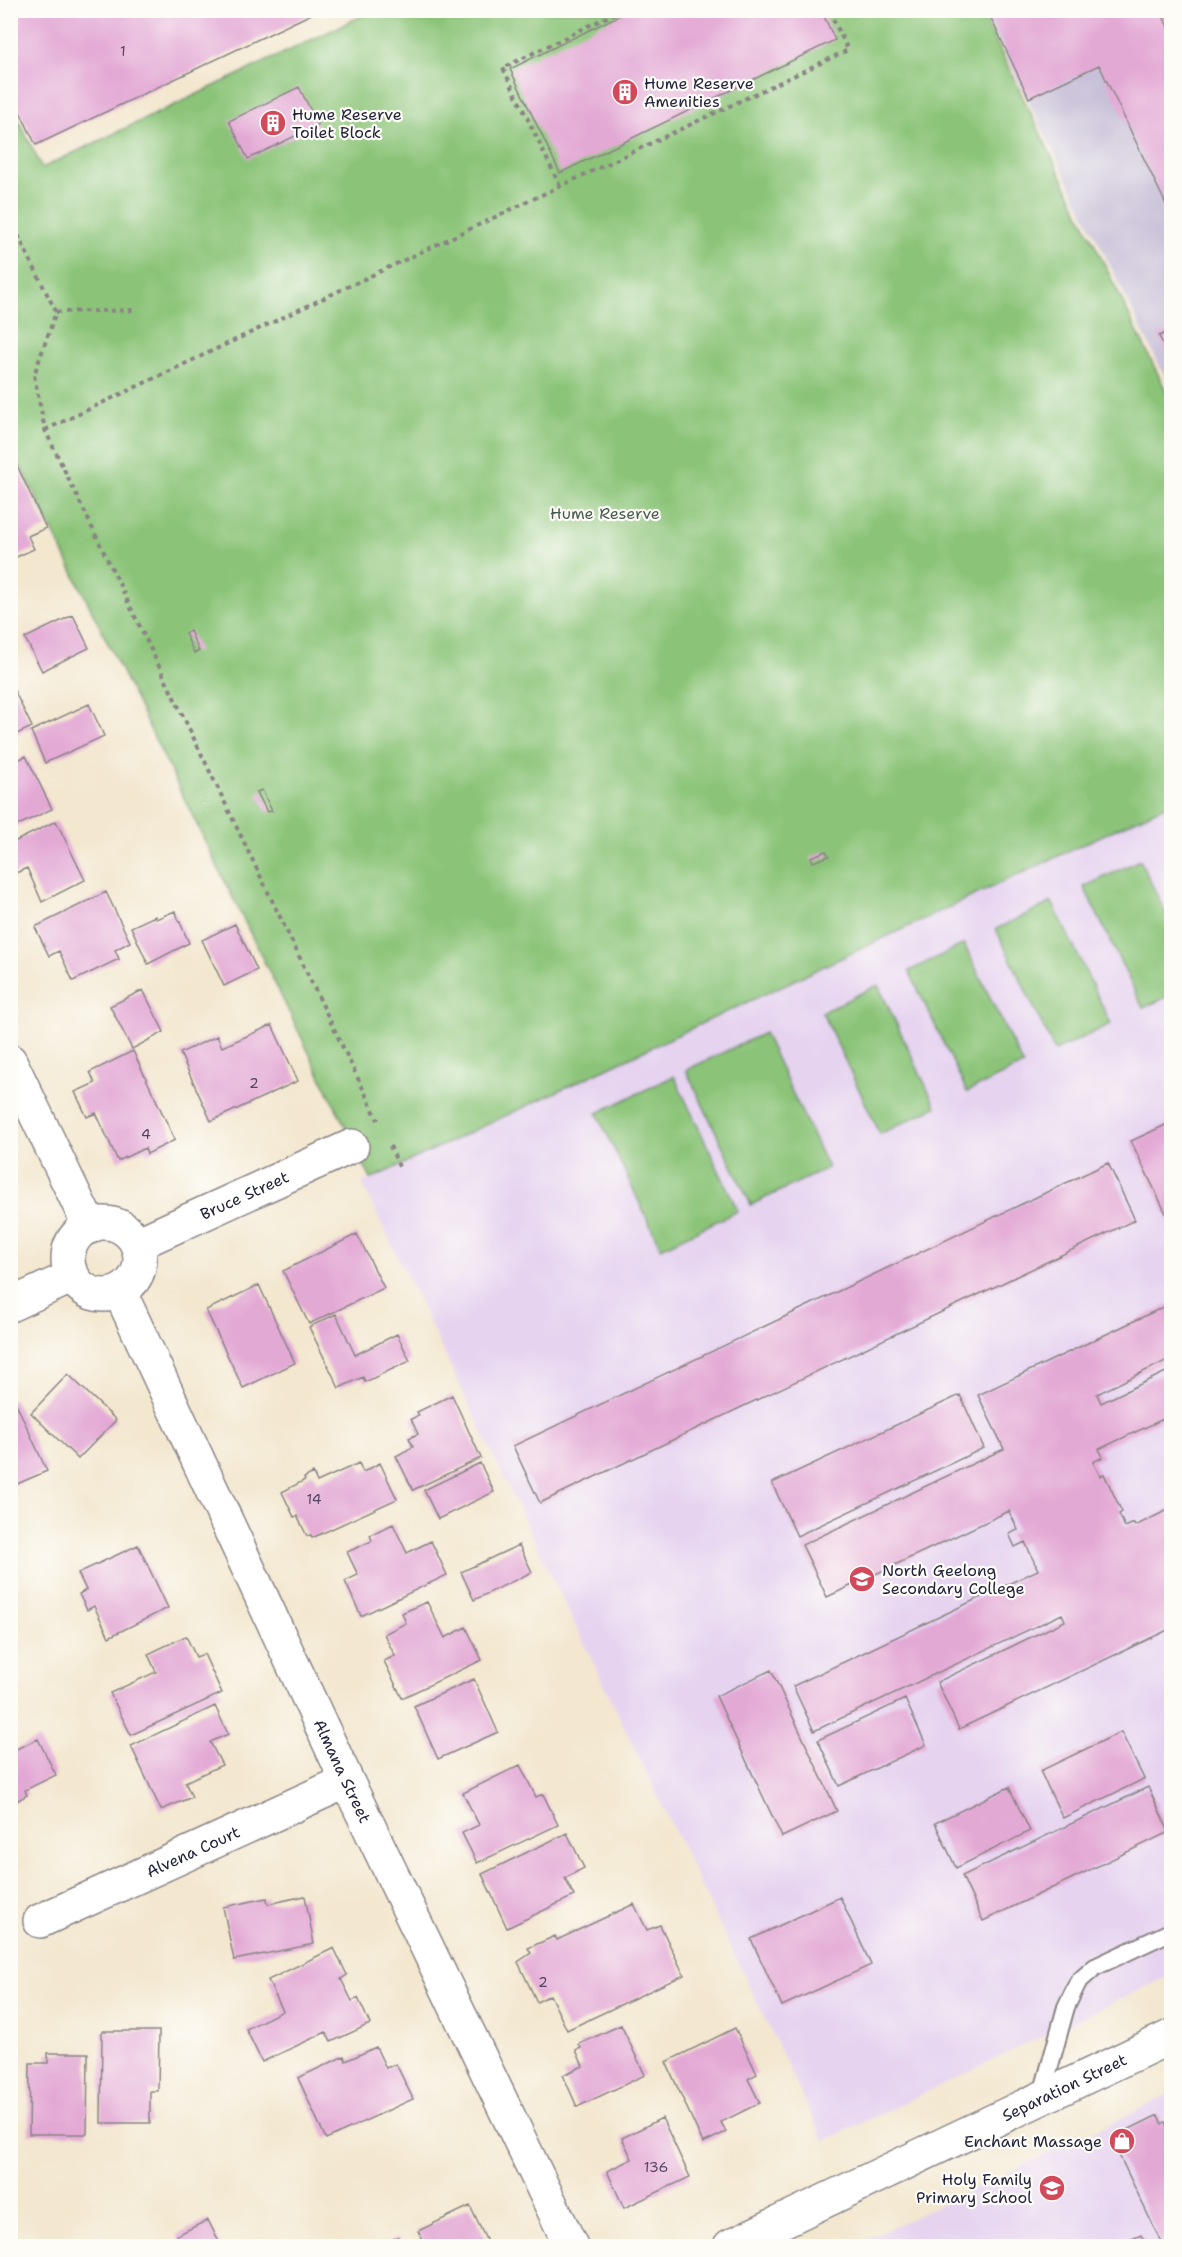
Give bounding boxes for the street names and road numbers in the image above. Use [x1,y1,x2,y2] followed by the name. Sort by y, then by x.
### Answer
[197,1166,292,1225] street label: Bruce Street
[309,1716,376,1826] street label: Almana Street
[143,1821,243,1882] street label: Alvena Court
[999,2049,1130,2126] street label: Separation Street

